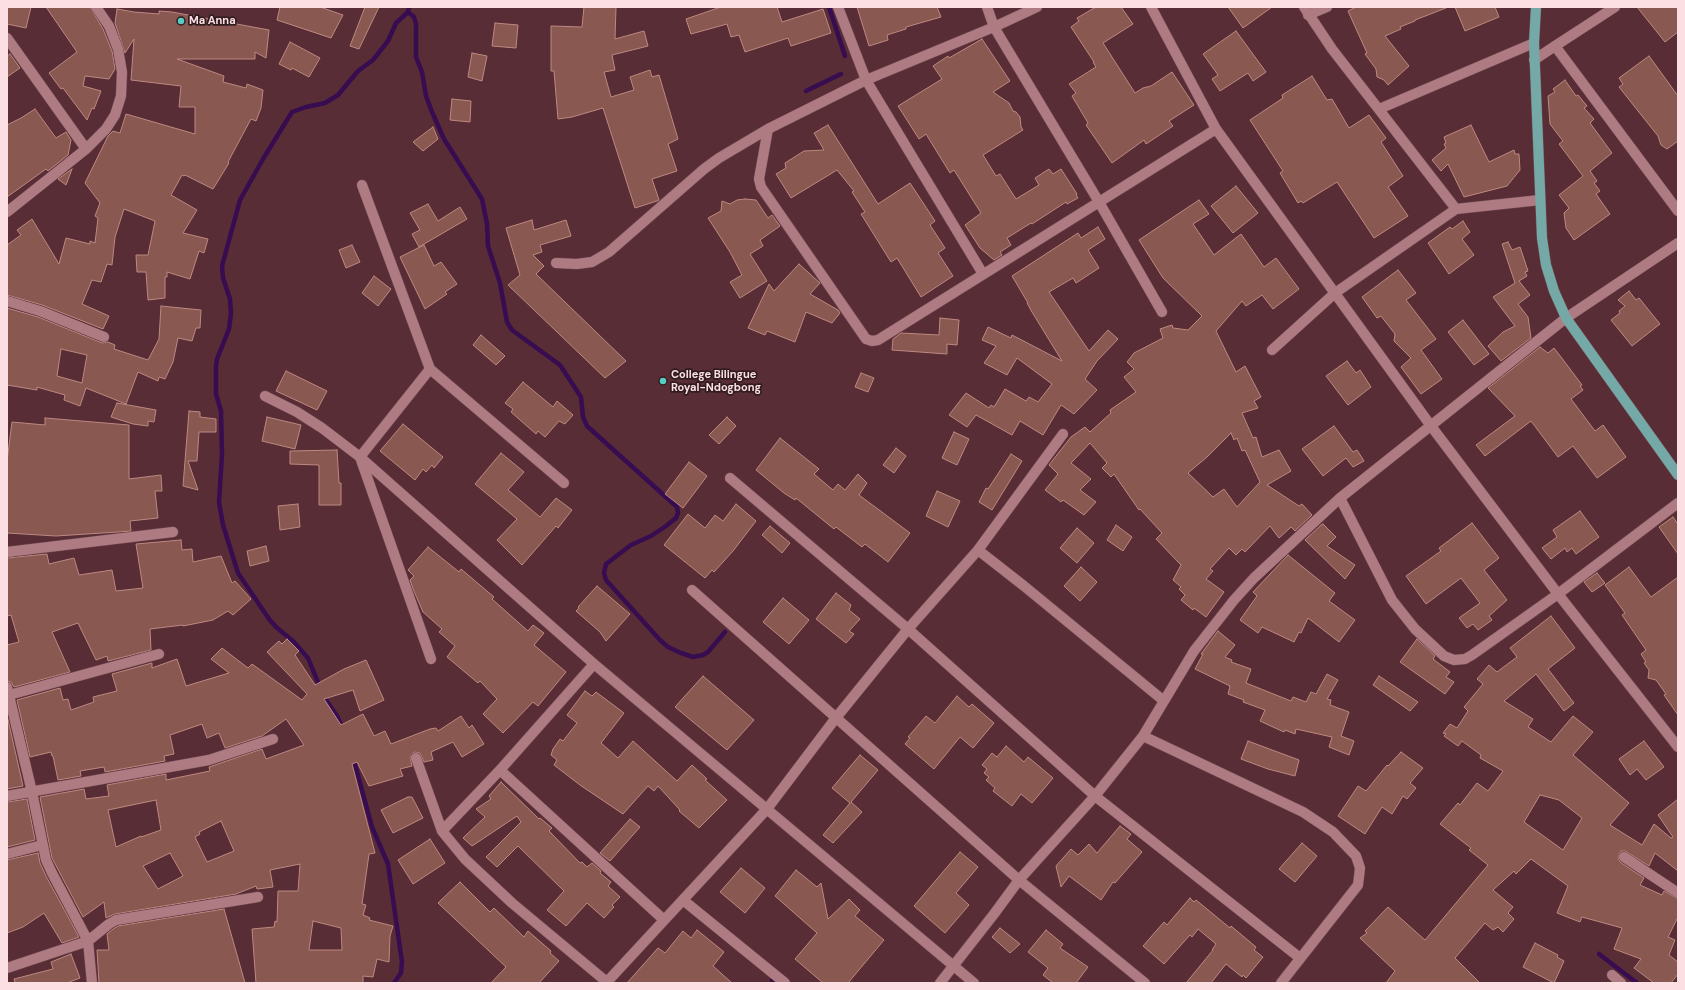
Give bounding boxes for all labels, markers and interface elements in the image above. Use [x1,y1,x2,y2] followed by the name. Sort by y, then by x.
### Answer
[189,14,236,28] place label: Ma Anna
[176,16,186,26] marker: Ma Anna
[671,368,761,394] place label: College Bilingue Royal-Ndogbong
[658,376,668,386] marker: College Bilingue Royal-Ndogbong

